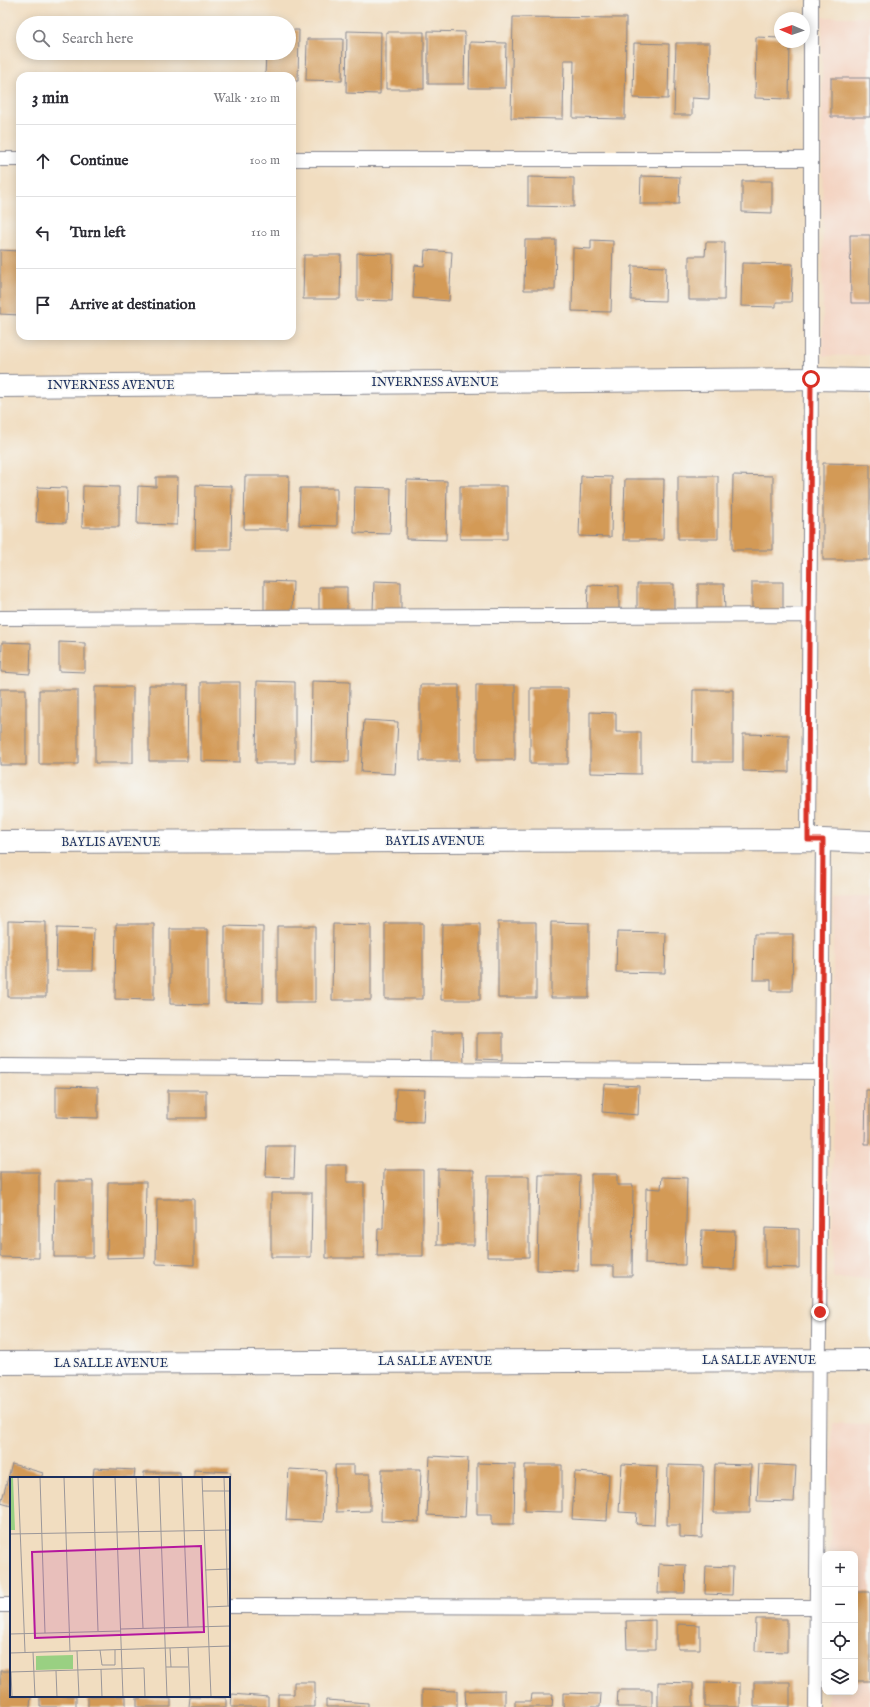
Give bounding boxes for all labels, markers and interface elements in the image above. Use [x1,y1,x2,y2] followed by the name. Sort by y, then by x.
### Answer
[774,12,810,48] north arrow
[16,16,296,60] search box
[30,27,52,49] icon: search
[62,29,133,48] text: Search here
[32,88,69,109] text: 3 min
[214,90,280,107] text: Walk · 210 m
[32,150,54,172] icon: ahead
[70,151,128,170] text: Continue
[250,152,280,169] text: 100 m
[32,222,54,244] icon: left
[70,223,126,242] text: Turn left
[251,224,280,241] text: 110 m
[32,294,54,316] icon: arrive
[70,295,196,314] text: Arrive at destination
[802,370,820,388] route start
[372,375,499,390] street label: INVERNESS AVENUE
[48,378,175,393] street label: INVERNESS AVENUE
[385,834,485,849] street label: BAYLIS AVENUE
[61,835,161,850] street label: BAYLIS AVENUE
[811,1303,829,1321] route end
[702,1353,816,1368] street label: LA SALLE AVENUE
[378,1354,492,1369] street label: LA SALLE AVENUE
[54,1356,168,1371] street label: LA SALLE AVENUE
[10,1477,230,1697] inset map
[822,1551,858,1695] map controls
[822,1551,858,1587] button: +
[822,1587,858,1623] button: −
[822,1623,858,1659] button: locate
[822,1659,858,1695] button: layers

